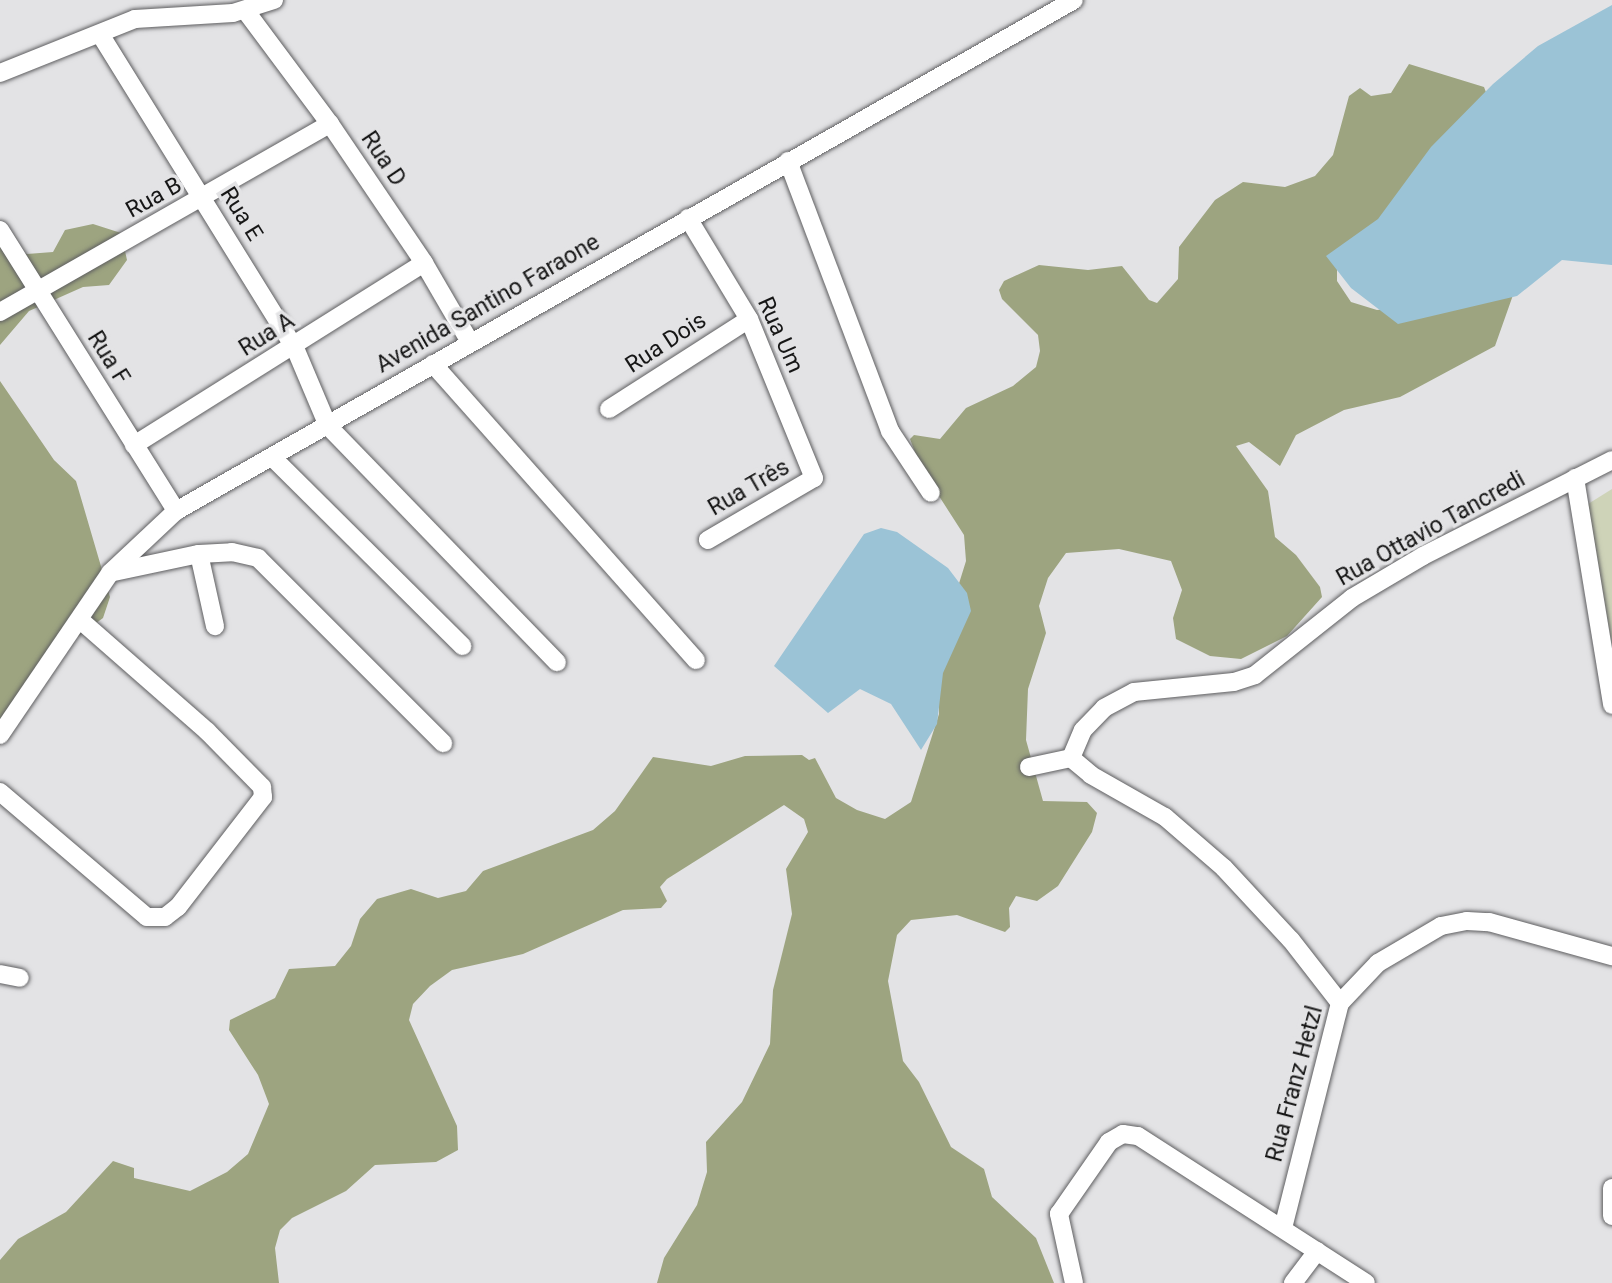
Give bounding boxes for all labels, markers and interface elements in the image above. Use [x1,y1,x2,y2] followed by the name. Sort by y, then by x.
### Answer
[355,126,411,192] street label: Rua D
[121,172,187,224] street label: Rua B
[214,182,268,246] street label: Rua E
[371,229,605,379] street label: Avenida Santino Faraone
[751,293,809,377] street label: Rua Um
[234,307,300,363] street label: Rua A
[620,307,712,379] street label: Rua Dois
[81,326,135,390] street label: Rua F
[703,454,795,522] street label: Rua Três
[1332,466,1530,592] street label: Rua Ottavio Tancredi
[1261,1003,1329,1165] street label: Rua Franz Hetzl

